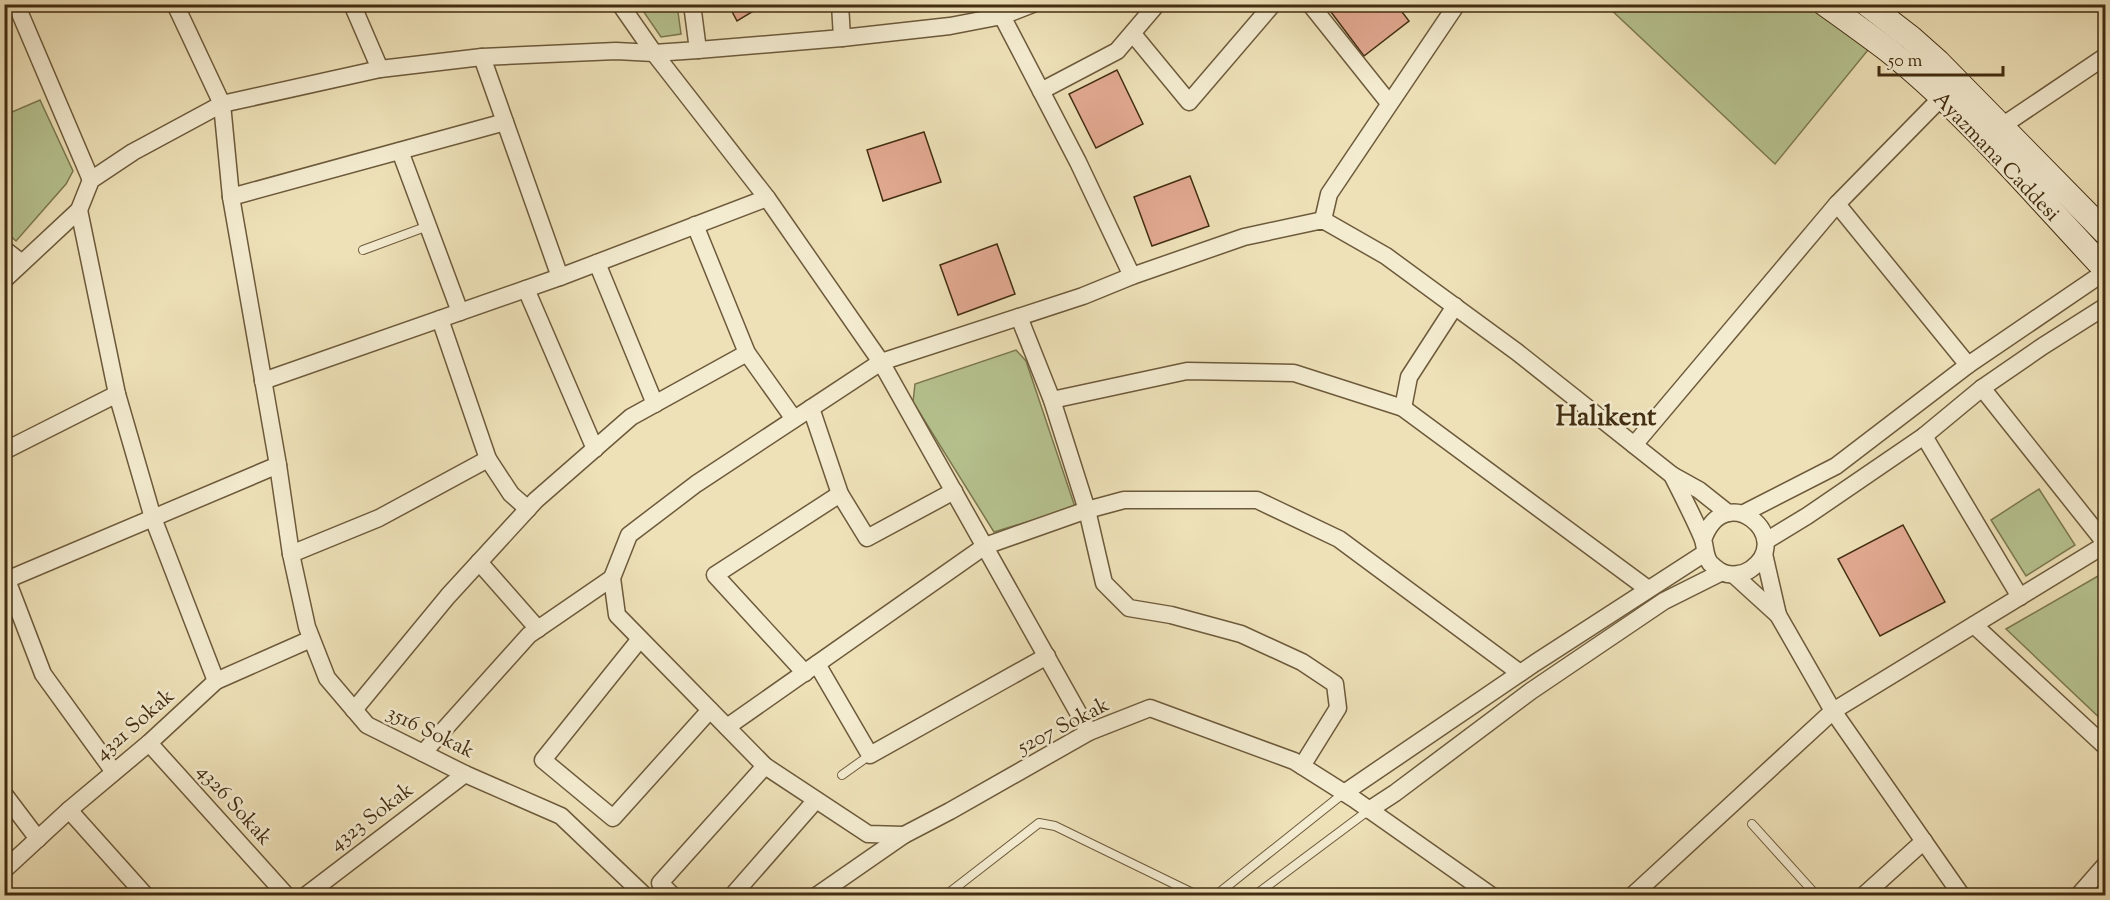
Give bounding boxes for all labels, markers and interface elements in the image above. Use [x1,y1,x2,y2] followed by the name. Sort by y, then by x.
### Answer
[1879,39,2004,77] scale bar
[1887,49,1923,75] text: 50 m
[1925,85,2066,229] street label: Ayazmana Caddesi
[1556,399,1657,438] district label: Halıkent
[89,682,182,769] street label: 4321 Sokak
[1012,691,1116,763] street label: 5207 Sokak
[381,699,480,767] street label: 3516 Sokak
[189,758,279,853] street label: 4326 Sokak
[324,776,421,859] street label: 4323 Sokak

